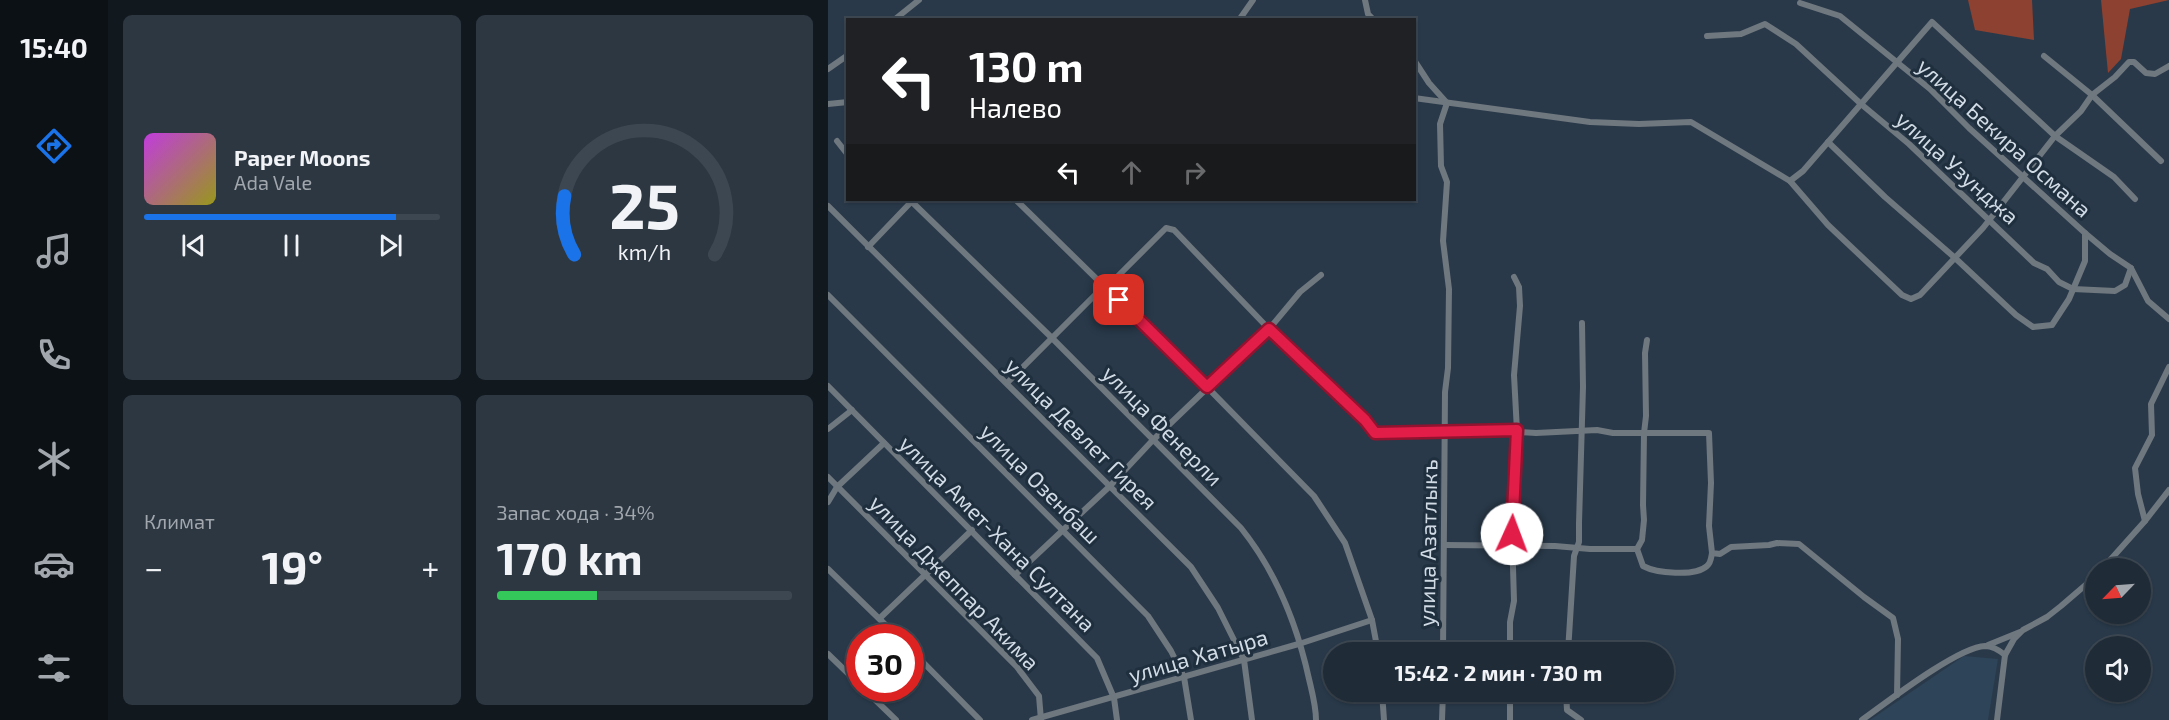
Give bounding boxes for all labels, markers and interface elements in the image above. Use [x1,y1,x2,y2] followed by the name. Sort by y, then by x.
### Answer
[20,31,88,63] text: 15:40
[969,40,1084,90] text: 130 m
[870,42,948,120] icon: left
[1912,52,2097,223] street label: улица Бекира Османа
[969,91,1062,123] text: Налево
[1891,105,2025,230] street label: улица Узунджа
[33,125,75,167] icon: directions
[234,144,370,170] text: Paper Moons
[1052,156,1085,189] icon: left
[1115,156,1148,189] icon: ahead
[1178,156,1211,189] icon: right
[609,167,680,242] text: 25
[234,170,312,194] text: Ada Vale
[177,229,210,262] icon: previous
[275,229,308,262] icon: pause
[374,229,407,262] icon: next
[33,230,75,272] icon: music
[618,239,671,264] text: km/h
[1093,274,1144,325] pin
[1102,283,1135,316] icon: arrive
[33,334,75,376] icon: phone
[1000,352,1163,515] street label: улица Девлет Гирея
[1097,360,1228,491] street label: улица Фенерли
[975,418,1106,549] street label: улица Озенбаш
[894,430,1101,637] street label: улица Амет-Хана Султана
[33,438,75,480] icon: climate
[1413,459,1442,627] street label: улица Азатлыкъ
[864,489,1045,676] street label: улица Джеппар Акима
[497,500,655,524] text: Запас хода · 34%
[1480,502,1544,566] position arrow
[144,509,215,533] text: Климат
[497,530,643,584] text: 170 km
[262,539,323,593] text: 19°
[33,543,75,585] icon: car
[144,547,163,587] text: −
[421,547,439,587] text: +
[2085,558,2151,624] north arrow
[2085,558,2151,702] map controls
[1125,623,1271,688] street label: улица Хатыра
[846,624,924,702] speed limit sign: 30
[2085,636,2151,702] button: sound
[33,647,75,689] icon: filters
[1395,659,1602,685] text: 15:42 · 2 мин · 730 m

